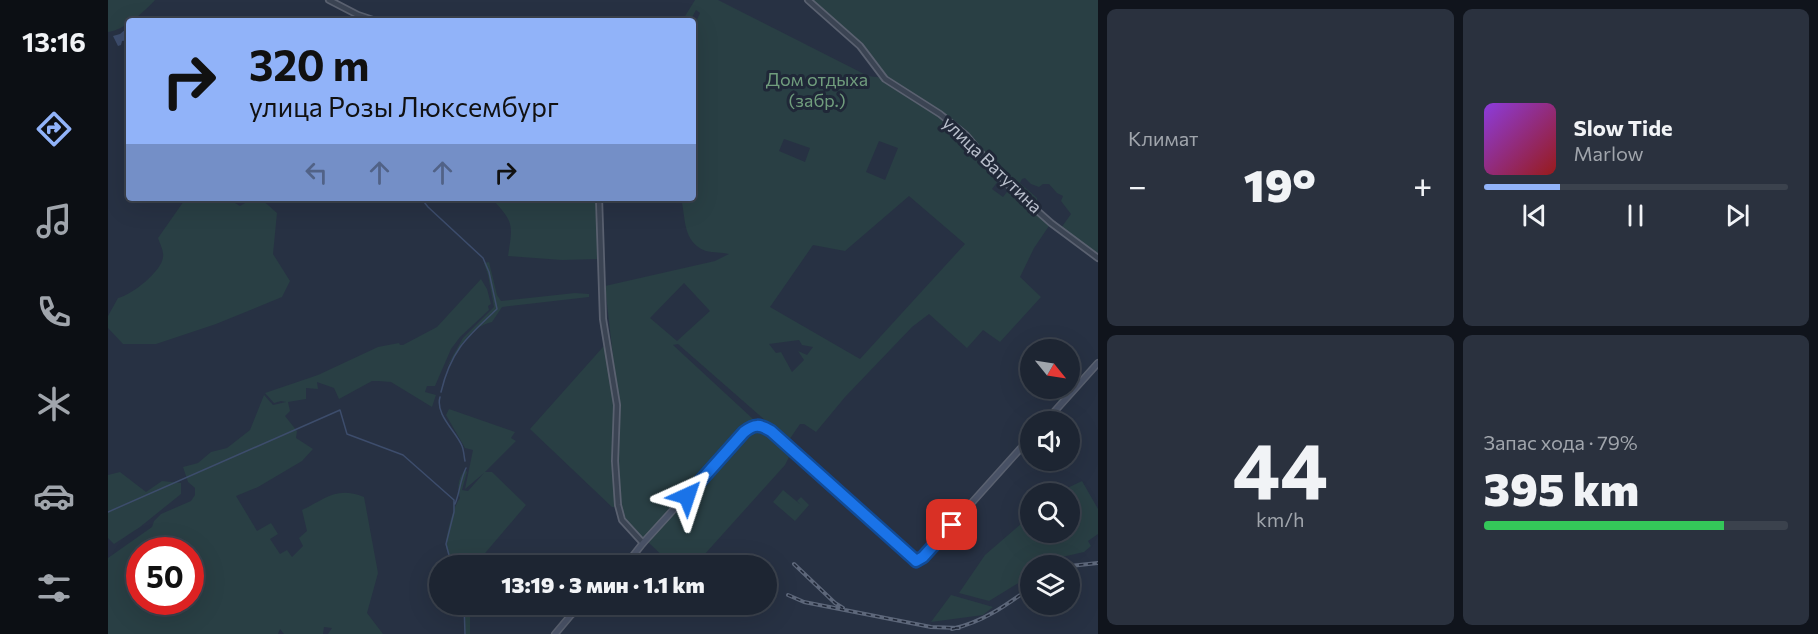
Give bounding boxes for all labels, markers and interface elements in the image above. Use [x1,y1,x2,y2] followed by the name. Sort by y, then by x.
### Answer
[22,25,86,58] text: 13:16
[249,38,369,90] text: 320 m
[150,42,228,120] icon: right
[766,68,868,111] park label: Дом отдыха (забр.)
[249,90,559,123] text: улица Розы Люксембург
[33,108,75,150] icon: directions
[938,111,1047,217] street label: улица Ватутина
[1574,114,1673,141] text: Slow Tide
[1128,126,1198,150] text: Климат
[1574,141,1644,165] text: Marlow
[300,156,333,189] icon: left
[363,156,396,189] icon: ahead
[426,156,459,189] icon: ahead
[489,156,522,189] icon: right
[1244,156,1316,211] text: 19°
[1128,164,1147,205] text: −
[1413,164,1433,205] text: +
[1518,199,1551,232] icon: previous
[1619,199,1652,232] icon: pause
[1721,199,1754,232] icon: next
[33,200,75,242] icon: music
[33,291,75,333] icon: phone
[1020,339,1080,399] north arrow
[1020,339,1080,615] map controls
[33,383,75,425] icon: climate
[1020,411,1080,471] button: sound
[1232,420,1328,515] text: 44
[1484,430,1638,454] text: Запас хода · 79%
[1484,460,1639,515] text: 395 km
[655,464,719,528] position arrow
[33,475,75,517] icon: car
[1020,483,1080,543] button: search
[926,499,977,550] pin
[1256,507,1305,531] text: km/h
[935,508,968,541] icon: arrive
[126,537,204,615] speed limit sign: 50
[1020,555,1080,615] button: layers
[33,567,75,609] icon: filters
[501,571,705,598] text: 13:19 · 3 мин · 1.1 km

